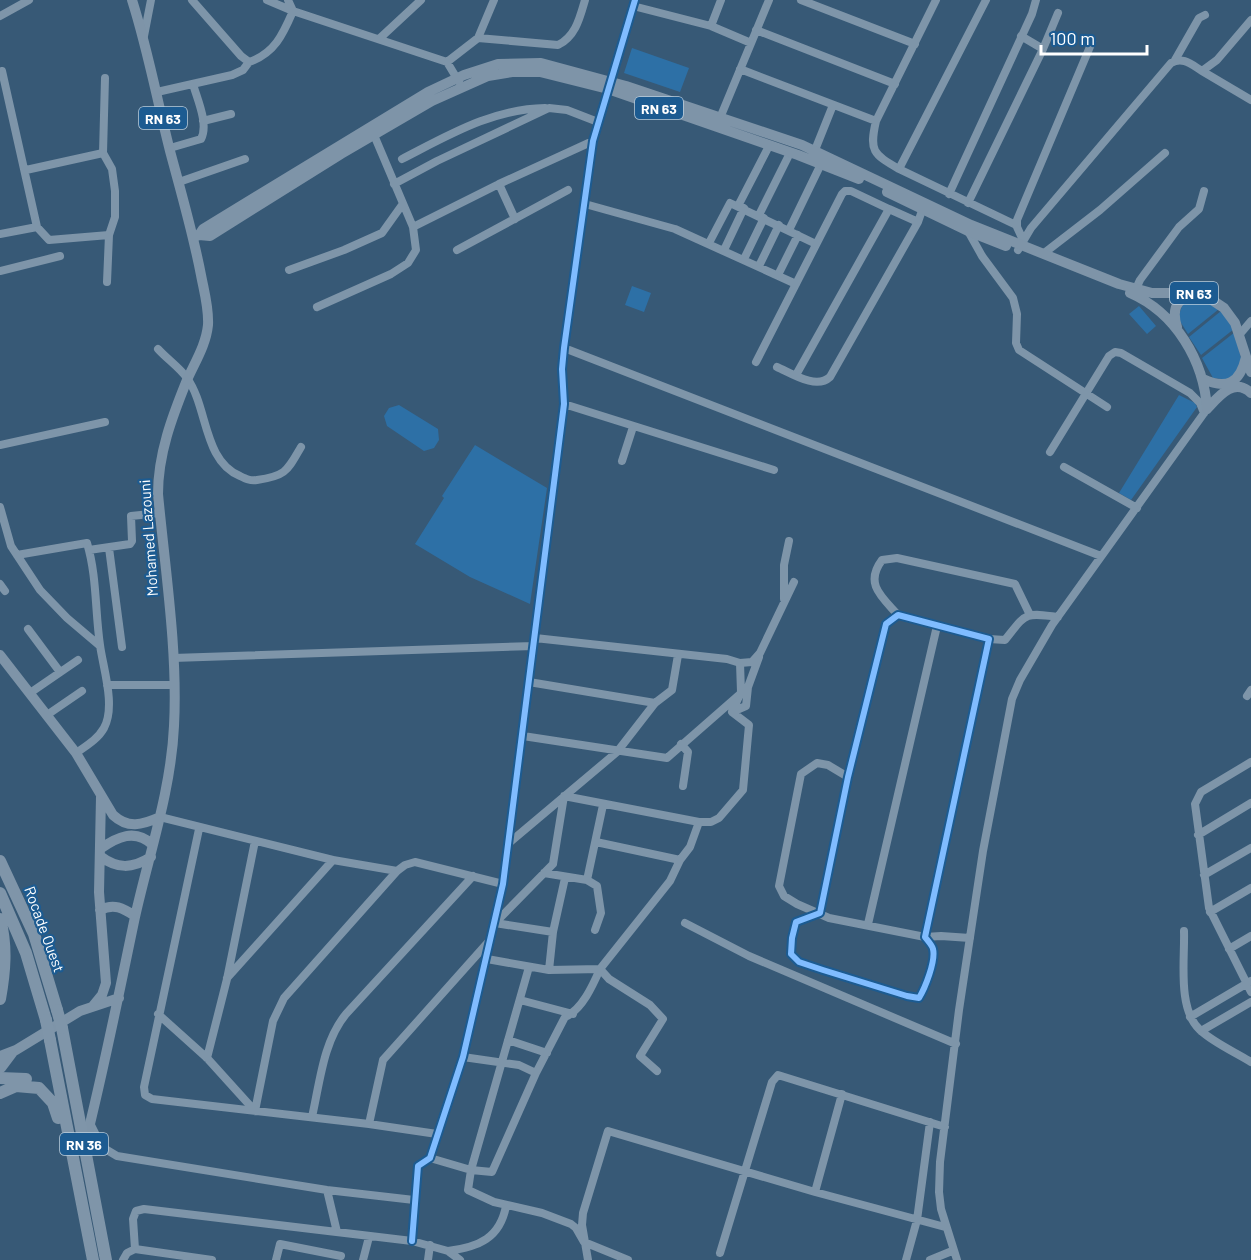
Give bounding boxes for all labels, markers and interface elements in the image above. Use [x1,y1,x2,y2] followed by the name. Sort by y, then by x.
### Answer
[1041,18,1148,56] scale bar
[1050,27,1095,49] text: 100 m
[635,97,683,119] road number: RN 63
[139,107,187,129] road number: RN 63
[1170,282,1218,304] road number: RN 63
[135,479,161,597] street label: Mohamed Lazouni
[21,884,69,974] street label: Rocade Ouest
[60,1133,108,1155] road number: RN 36

